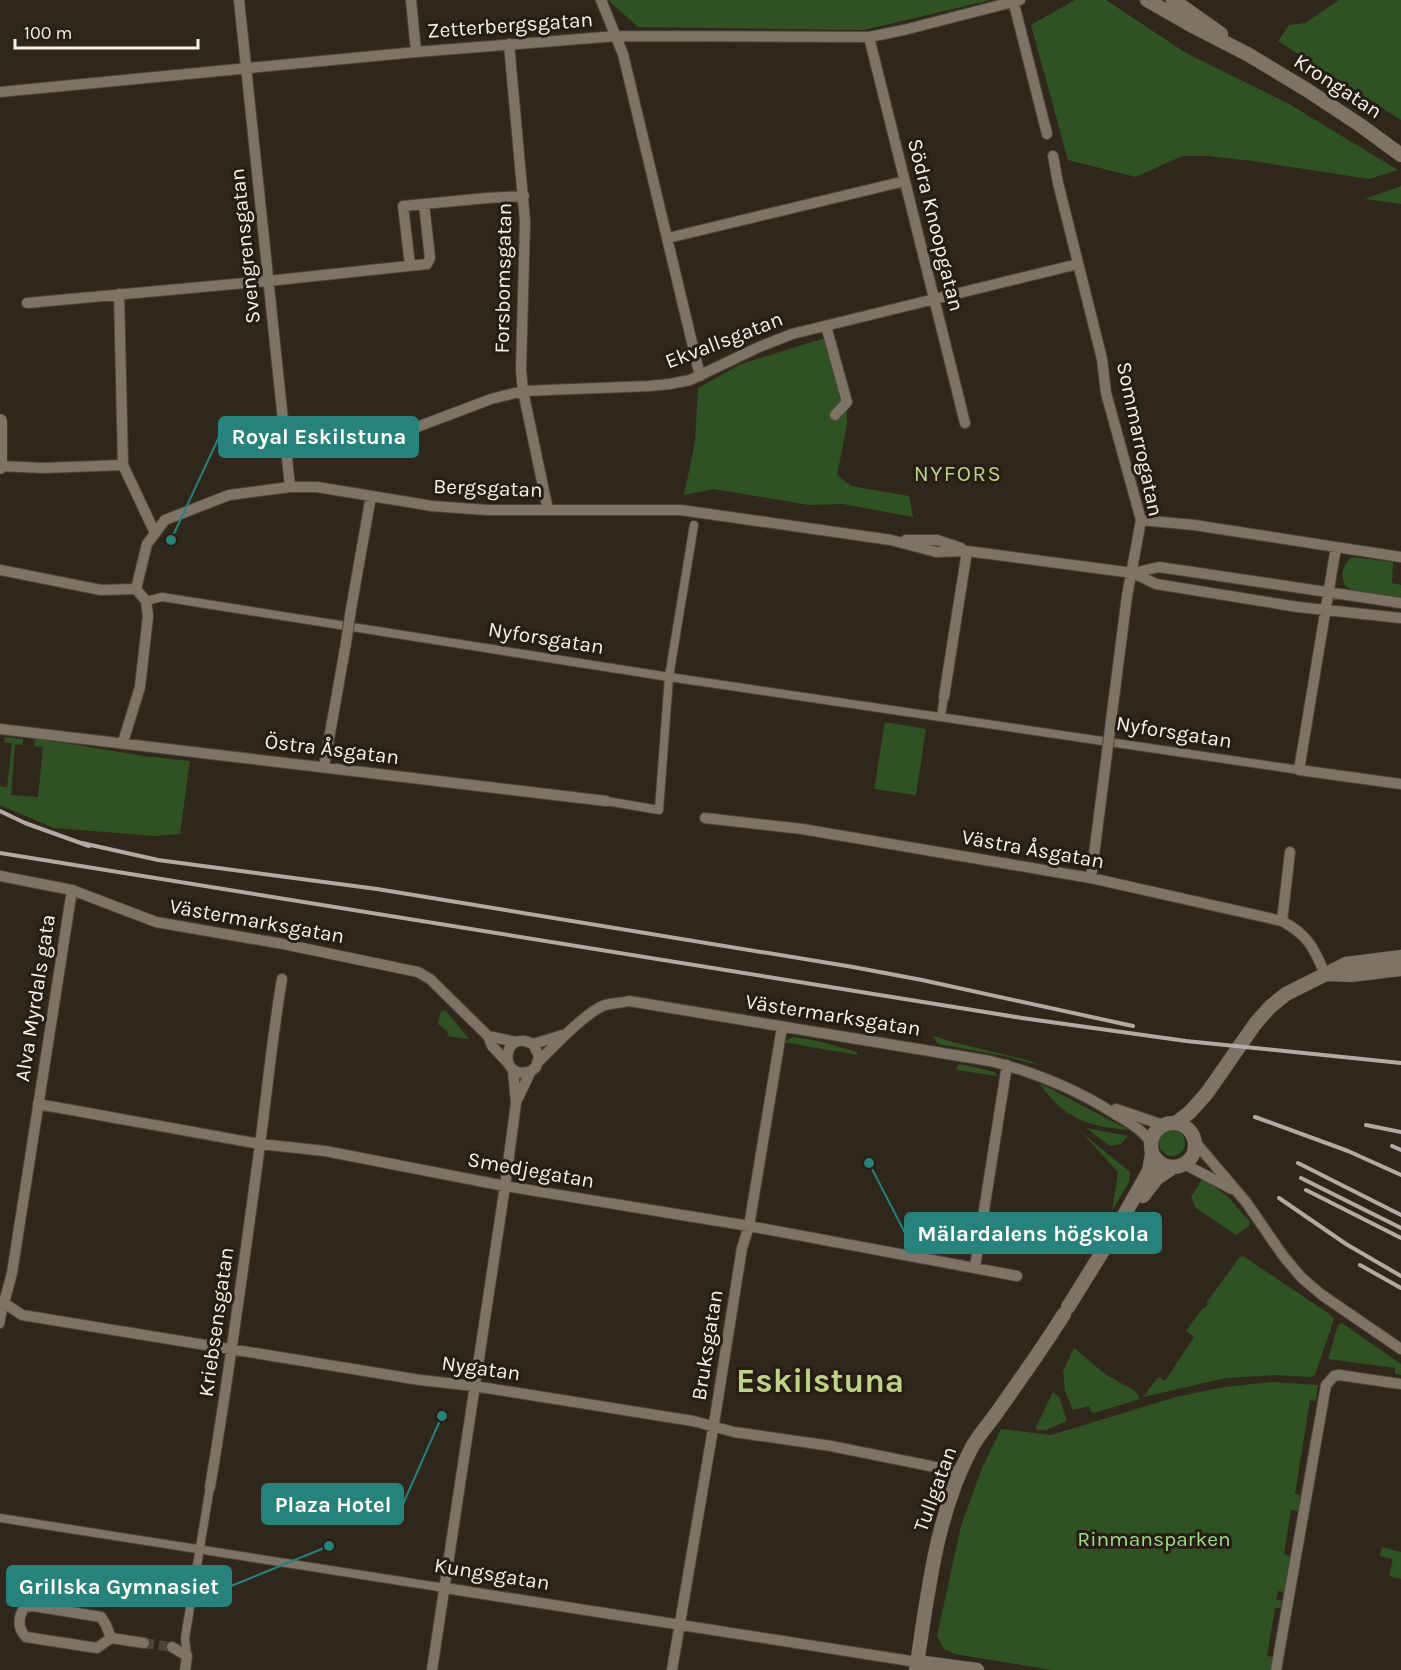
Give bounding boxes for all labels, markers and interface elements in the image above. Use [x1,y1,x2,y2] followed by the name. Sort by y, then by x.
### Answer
[426,7,594,43] street label: Zetterbergsgatan
[15,12,198,50] scale bar
[24,22,72,44] text: 100 m
[1290,49,1386,123] street label: Krongatan
[903,136,969,314] street label: Södra Knoopgatan
[225,167,265,325] street label: Svengrensgatan
[490,202,516,354] street label: Forsbomsgatan
[662,307,786,373] street label: Ekvallsgatan
[1112,360,1168,518] street label: Sommarrogatan
[219,417,418,457] callout: Royal Eskilstuna
[232,424,406,450] text: Royal Eskilstuna
[914,461,1002,487] district label: NYFORS
[433,474,543,502] street label: Bergsgatan
[486,617,606,659] street label: Nyforsgatan
[1114,711,1234,753] street label: Nyforsgatan
[263,729,401,769] street label: Östra Åsgatan
[960,825,1106,873] street label: Västra Åsgatan
[168,894,346,948] street label: Västermarksgatan
[10,913,60,1083] street label: Alva Myrdals gata
[744,989,922,1041] street label: Västermarksgatan
[466,1147,596,1193] street label: Smedjegatan
[905,1213,1161,1253] callout: Mälardalens högskola
[917,1221,1149,1247] text: Mälardalens högskola
[194,1246,238,1398] street label: Kriebsensgatan
[686,1288,728,1402] street label: Bruksgatan
[440,1351,522,1385] street label: Nygatan
[736,1362,904,1400] district label: Eskilstuna
[908,1443,962,1535] street label: Tullgatan
[262,1484,403,1524] callout: Plaza Hotel
[275,1492,391,1518] text: Plaza Hotel
[1077,1527,1231,1551] park label: Rinmansparken
[433,1553,551,1595] street label: Kungsgatan
[7,1566,231,1606] callout: Grillska Gymnasiet
[19,1574,219,1600] text: Grillska Gymnasiet

